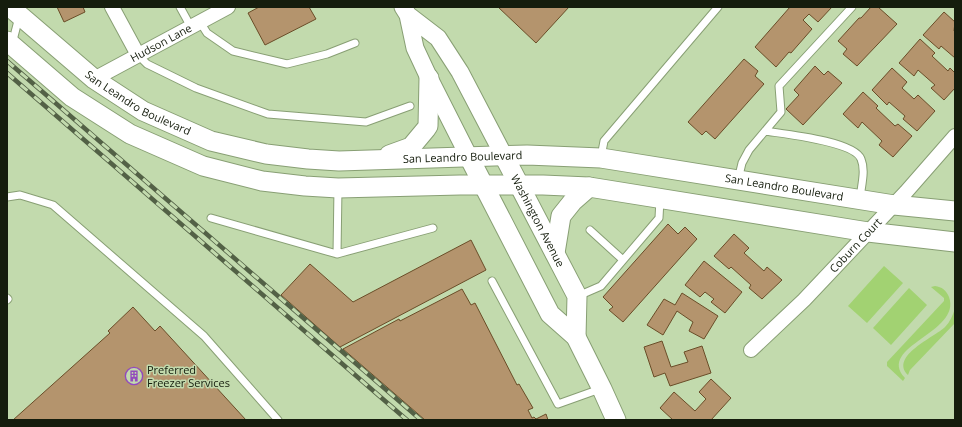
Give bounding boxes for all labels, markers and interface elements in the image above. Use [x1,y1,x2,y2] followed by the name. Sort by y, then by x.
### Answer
[127,20,194,65] street label: Hudson Lane
[82,67,193,138] street label: San Leandro Boulevard
[403,147,523,166] street label: San Leandro Boulevard
[724,170,844,204] street label: San Leandro Boulevard
[508,172,568,269] street label: Washington Avenue
[826,214,885,276] street label: Coburn Court
[147,362,230,390] place label: Preferred Freezer Services
[124,366,144,386] building icon: Preferred Freezer Services

